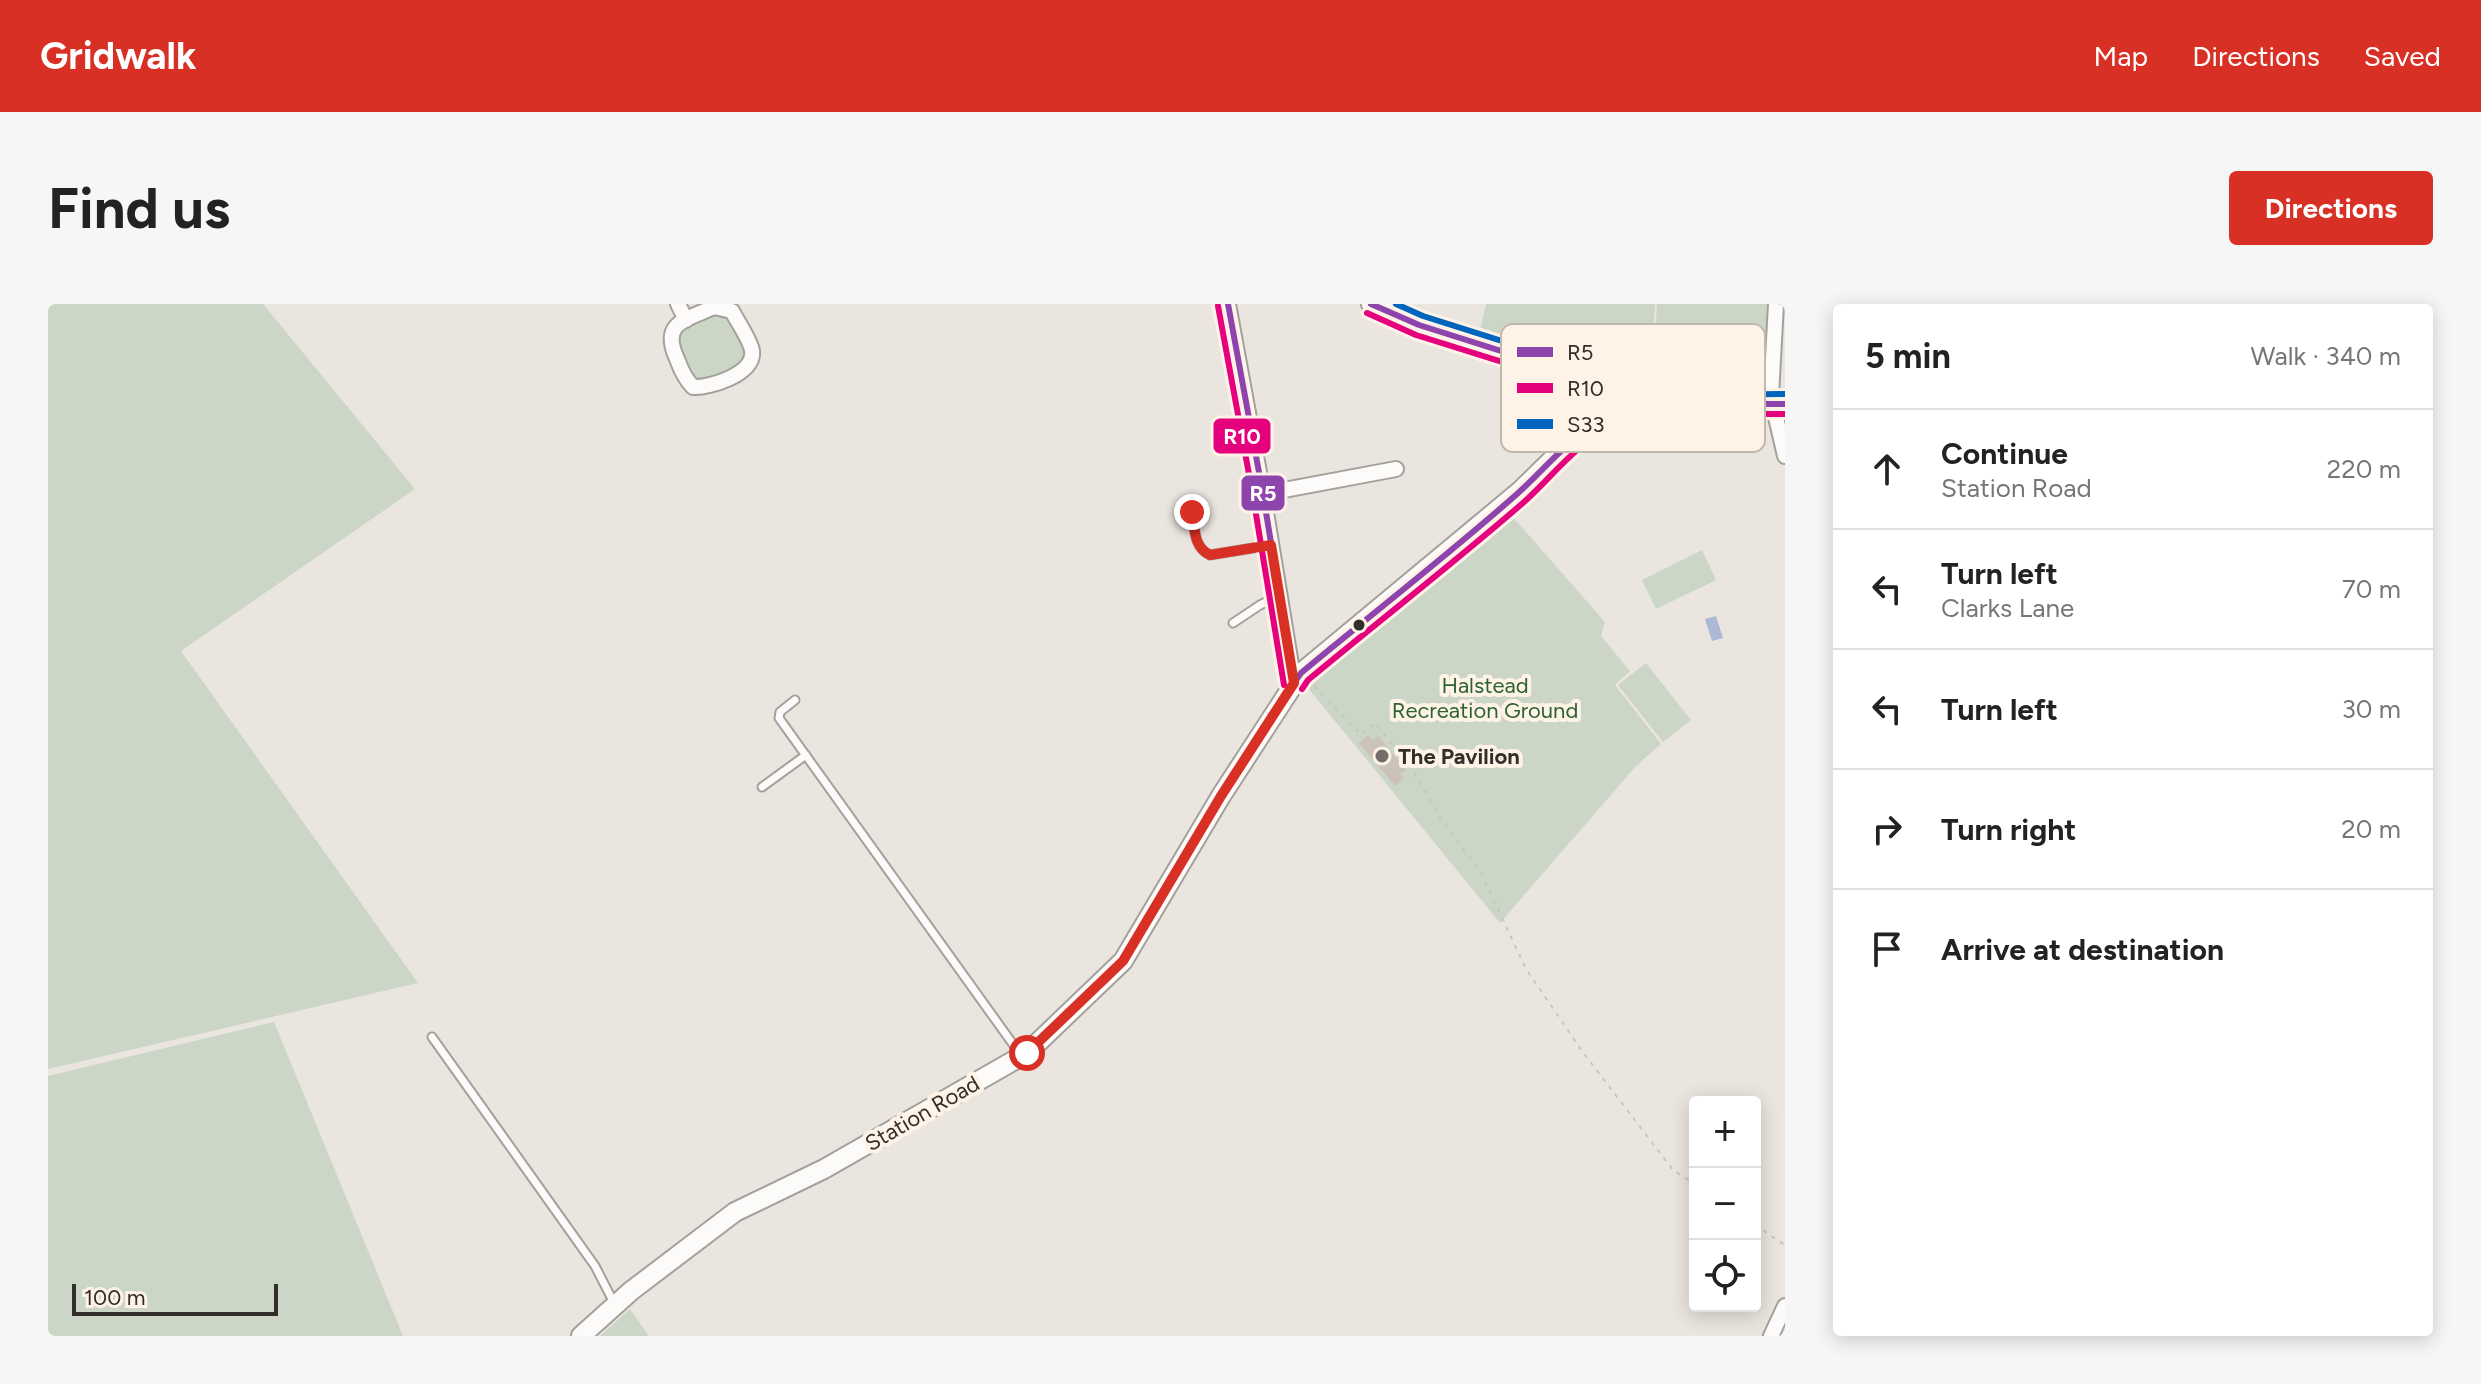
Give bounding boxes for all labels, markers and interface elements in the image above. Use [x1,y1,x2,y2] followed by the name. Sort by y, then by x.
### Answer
[40,33,196,79] text: Gridwalk
[2094,39,2148,73] text: Map
[2192,39,2320,73] text: Directions
[2364,39,2441,73] text: Saved
[2229,171,2433,245] button: Directions
[48,175,230,242] text: Find us
[1501,324,1765,452] legend
[1865,336,1951,377] text: 5 min
[1567,339,1593,366] text: R5
[2251,340,2401,372] text: Walk · 340 m
[1567,375,1604,402] text: R10
[1567,411,1604,438] text: S33
[1212,417,1272,455] line badge: R10
[1223,423,1261,450] text: R10
[1941,435,2068,472] text: Continue
[1865,447,1909,491] icon: ahead
[2327,453,2401,485] text: 220 m
[1941,472,2092,504] text: Station Road
[1240,474,1286,512] line badge: R5
[1250,480,1276,507] text: R5
[1174,494,1210,530] route end
[1941,555,2058,592] text: Turn left
[1865,567,1909,611] icon: left
[2342,573,2401,605] text: 70 m
[1941,592,2074,624] text: Clarks Lane
[1351,617,1367,633] unlabelled marker
[1392,672,1578,724] park label: Halstead Recreation Ground
[1865,687,1909,731] icon: left
[1941,691,2058,728] text: Turn left
[2342,693,2401,725] text: 30 m
[1398,743,1520,770] place label: The Pavilion
[1373,747,1391,765] marker: The Pavilion
[1865,807,1909,851] icon: right
[1941,811,2076,848] text: Turn right
[2341,813,2401,845] text: 20 m
[1865,927,1909,971] icon: arrive
[1941,931,2224,968] text: Arrive at destination
[1009,1035,1045,1071] route start
[860,1070,984,1157] street label: Station Road
[1689,1096,1761,1312] map controls
[1689,1096,1761,1168] button: +
[1689,1168,1761,1240] button: −
[1689,1240,1761,1312] button: locate
[72,1280,278,1316] scale bar
[84,1284,145,1311] text: 100 m

